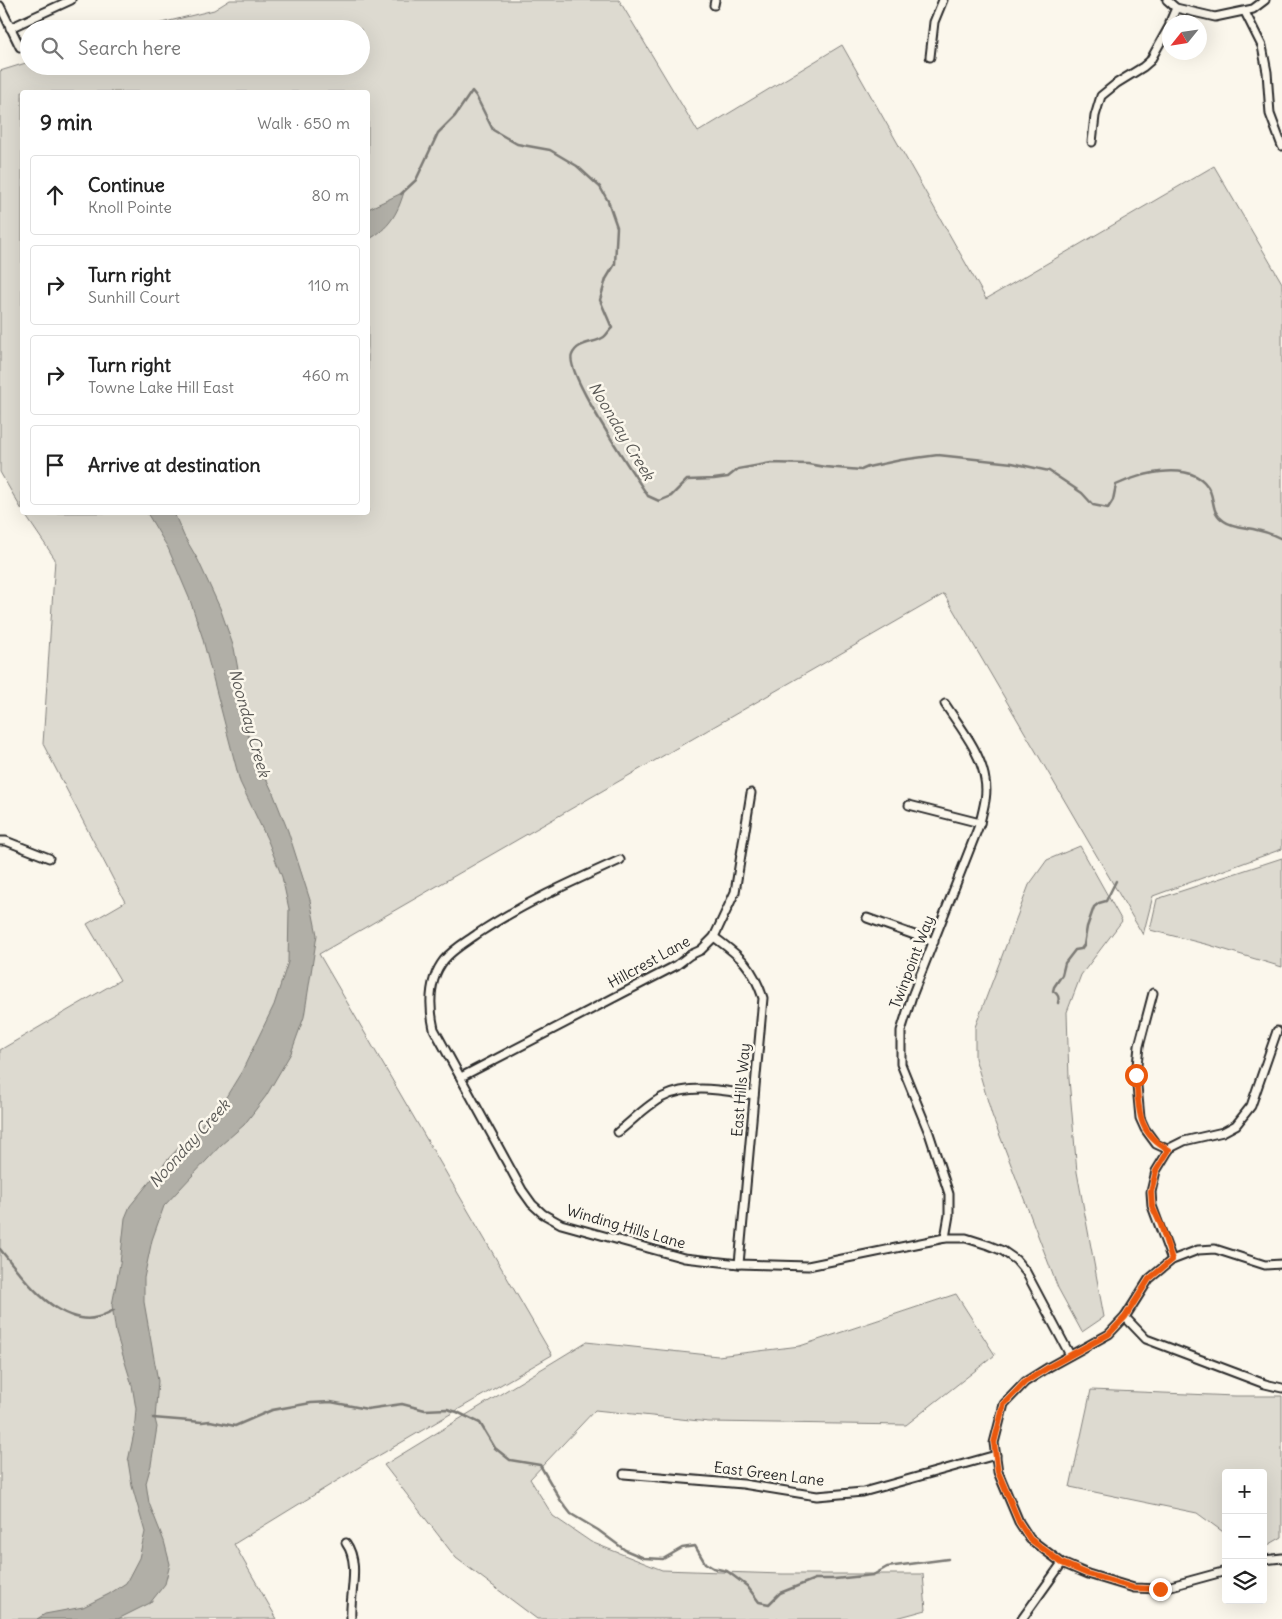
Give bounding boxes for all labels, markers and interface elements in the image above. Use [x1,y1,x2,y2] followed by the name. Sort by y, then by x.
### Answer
[1162,15,1207,60] north arrow
[20,20,370,75] search box
[38,34,66,62] icon: search
[78,36,181,60] text: Search here
[40,109,92,136] text: 9 min
[257,113,350,133] text: Walk · 650 m
[88,173,165,197] text: Continue
[41,181,69,209] icon: ahead
[311,185,349,205] text: 80 m
[88,197,172,217] text: Knoll Pointe
[88,263,171,287] text: Turn right
[41,271,69,299] icon: right
[308,275,349,295] text: 110 m
[88,287,180,307] text: Sunhill Court
[88,353,171,377] text: Turn right
[41,361,69,389] icon: right
[302,365,349,385] text: 460 m
[88,377,234,397] text: Towne Lake Hill East
[585,378,660,485] water label: Noonday Creek
[41,451,69,479] icon: arrive
[88,453,261,477] text: Arrive at destination
[225,667,275,781] water label: Noonday Creek
[885,912,938,1011] street label: Twinpoint Way
[604,931,693,992] street label: Hillcrest Lane
[727,1042,754,1138] street label: East Hills Way
[1125,1064,1148,1087] route start
[144,1094,235,1191] water label: Noonday Creek
[564,1200,688,1253] street label: Winding Hills Lane
[713,1457,825,1490] street label: East Green Lane
[1222,1469,1267,1604] map controls
[1222,1469,1267,1514] button: +
[1222,1514,1267,1559] button: −
[1222,1559,1267,1604] button: layers
[1149,1578,1172,1601] route end

